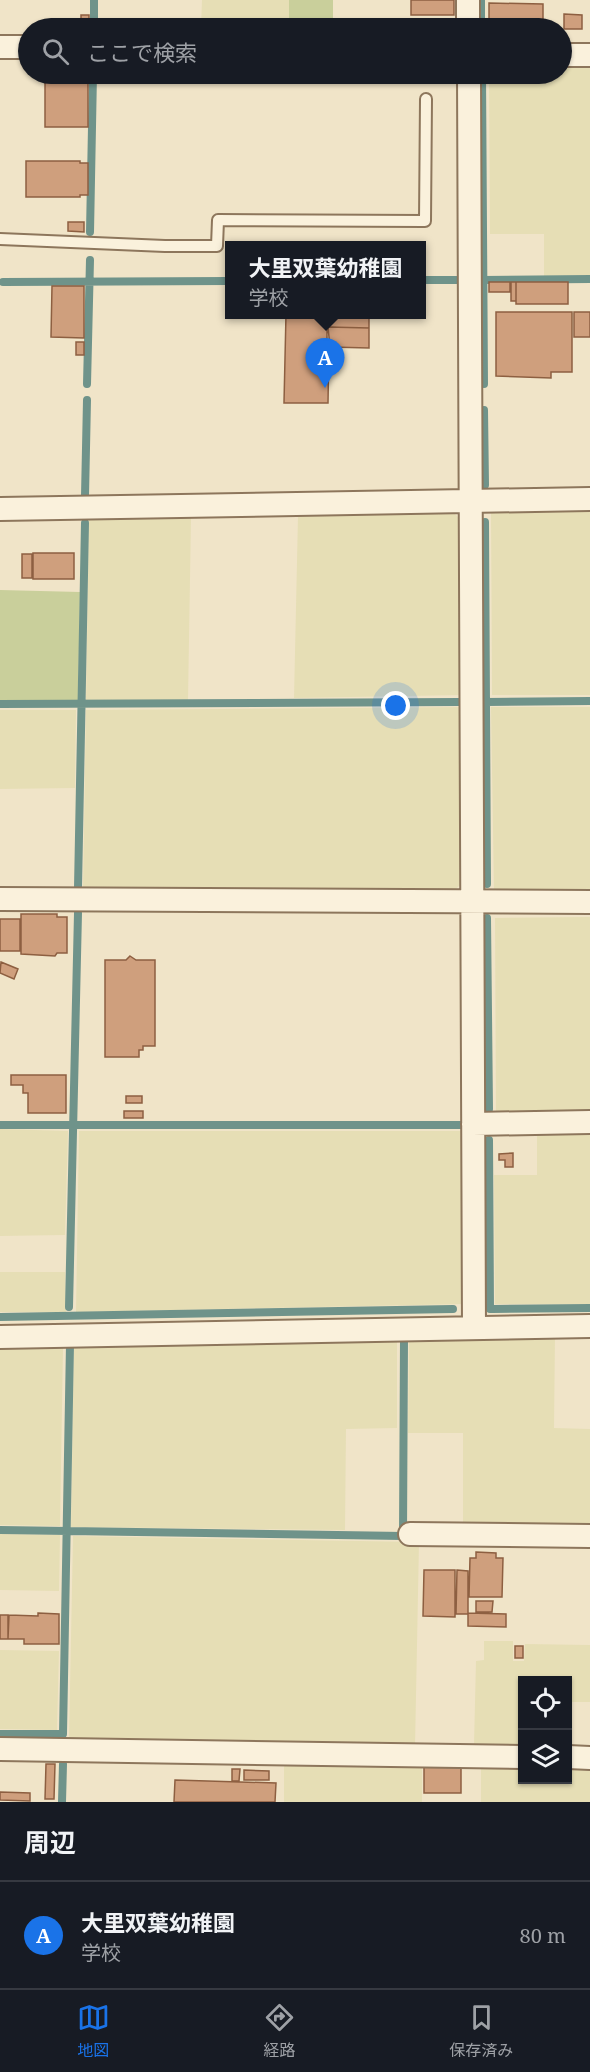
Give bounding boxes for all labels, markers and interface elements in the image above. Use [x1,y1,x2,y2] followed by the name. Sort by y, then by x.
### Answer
[18,18,572,84] search box
[39,35,72,68] icon: search
[87,37,197,67] text: ここで検索
[225,241,426,319] popup
[248,252,403,282] text: 大里双葉幼稚園
[248,284,288,311] text: 学校
[306,338,344,388] pin: A
[381,691,410,720] your location
[518,1676,572,1784] map controls
[518,1676,572,1730] button: locate
[518,1730,572,1784] button: layers
[24,1824,76,1860] text: 周辺
[81,1907,235,1937] text: 大里双葉幼稚園
[36,1922,51,1949] text: A
[520,1922,566,1949] text: 80 m
[81,1939,121,1966] text: 学校
[77,2001,110,2061] tab: 地図
[263,2001,296,2061] tab: 経路
[449,2001,513,2061] tab: 保存済み

